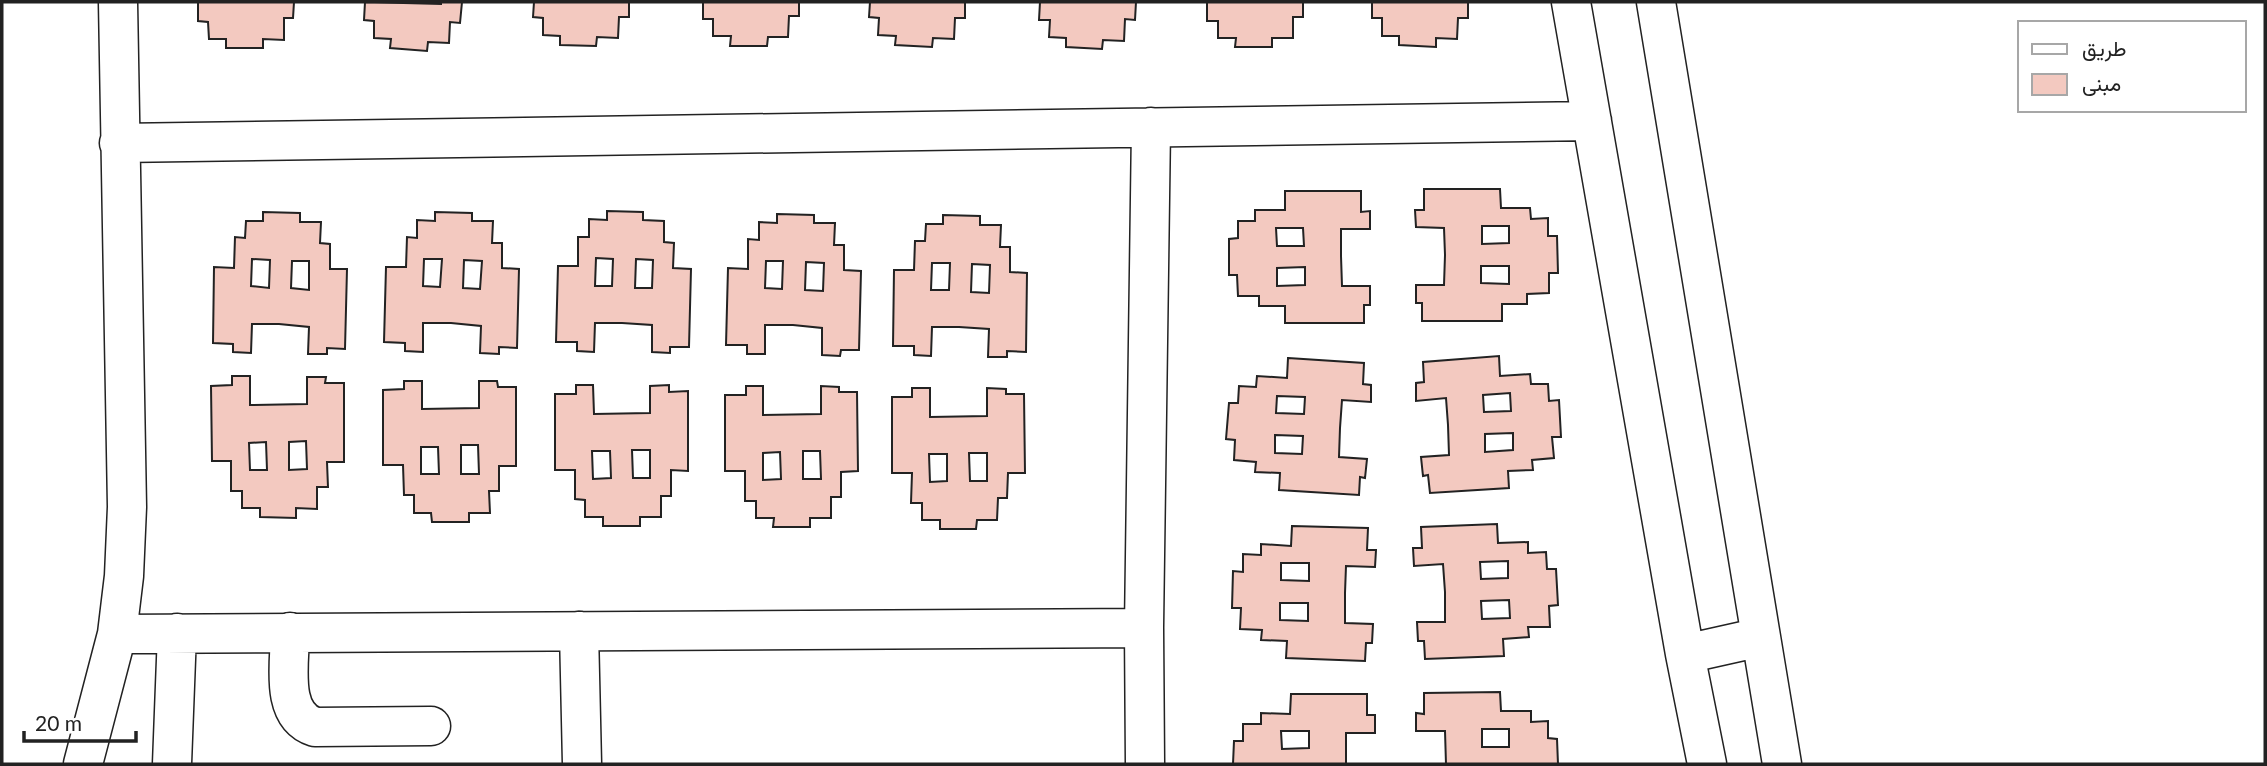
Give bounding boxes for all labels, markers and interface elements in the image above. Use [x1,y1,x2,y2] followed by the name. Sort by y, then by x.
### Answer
[2018,21,2246,112] legend
[2082,35,2127,62] text: طريق
[2082,70,2121,96] text: مبنى
[24,700,136,744] scale bar
[35,710,82,735] text: 20 m

